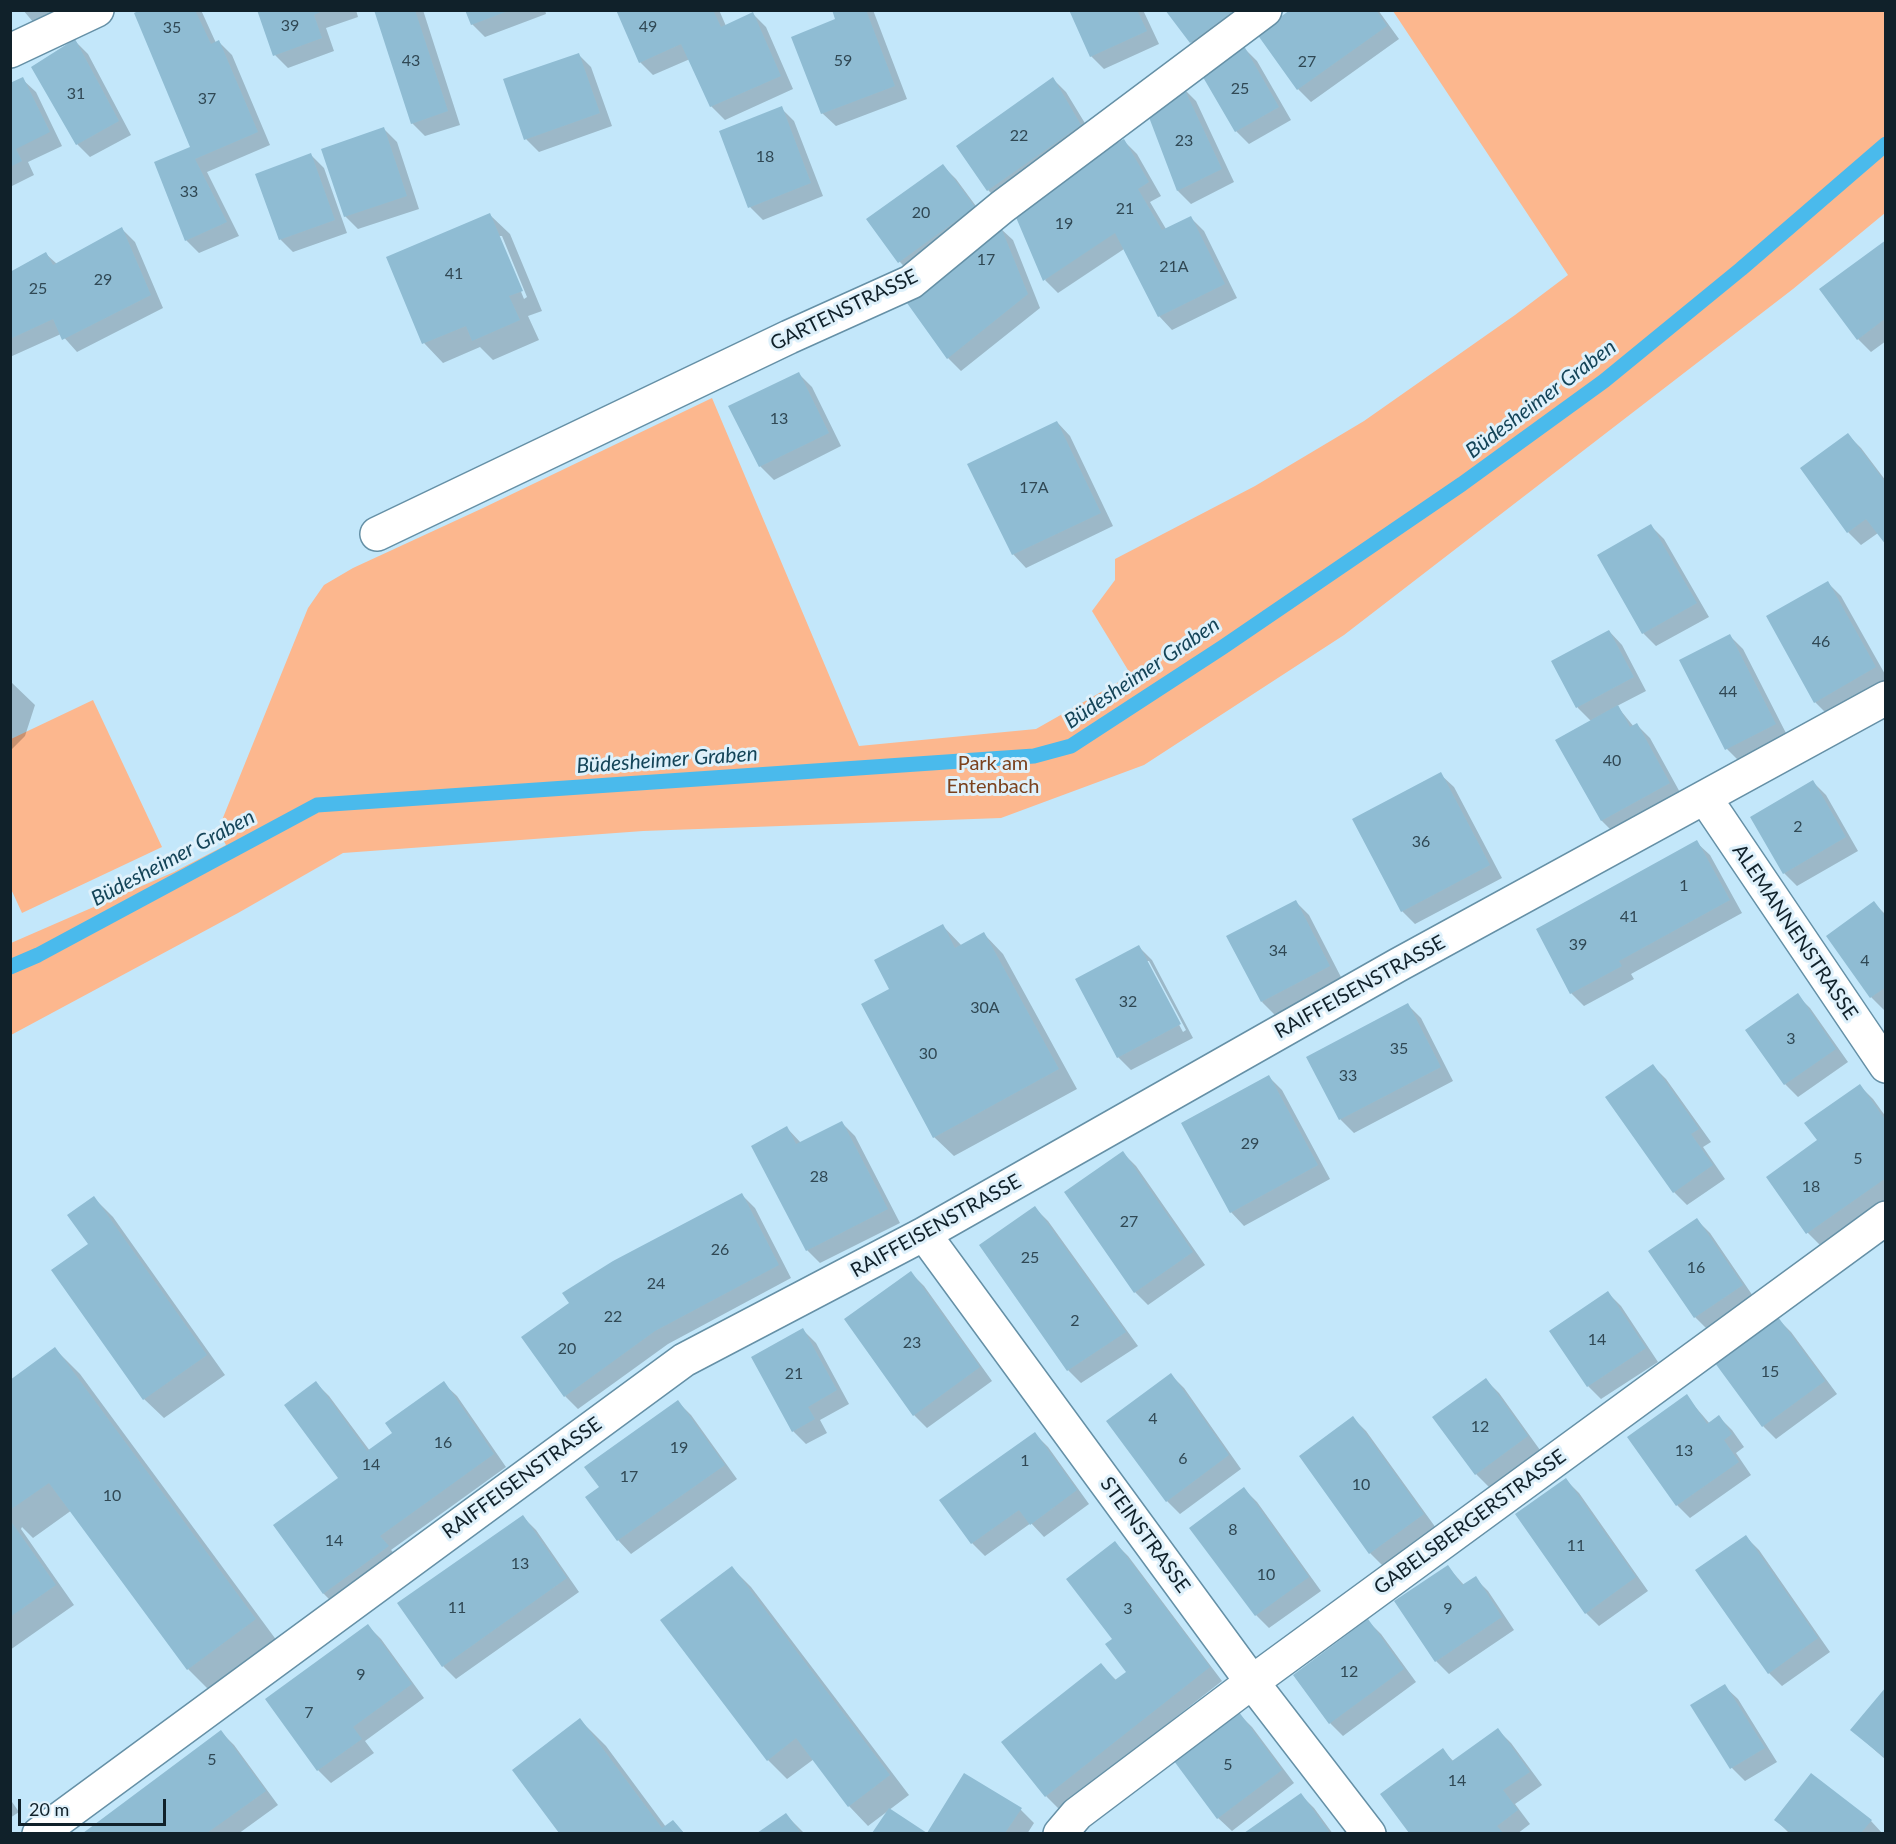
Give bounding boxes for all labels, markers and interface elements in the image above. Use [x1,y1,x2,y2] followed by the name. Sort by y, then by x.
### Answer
[281,16,299,36] house number: 39
[639,17,657,37] house number: 49
[163,18,181,38] house number: 35
[402,51,420,71] house number: 43
[834,51,852,71] house number: 59
[1298,52,1316,72] house number: 27
[1231,79,1249,99] house number: 25
[67,84,85,104] house number: 31
[198,89,216,109] house number: 37
[1010,126,1028,146] house number: 22
[1175,131,1193,151] house number: 23
[756,147,774,167] house number: 18
[180,182,198,202] house number: 33
[1116,199,1134,219] house number: 21
[912,203,930,223] house number: 20
[1055,214,1073,234] house number: 19
[977,250,995,270] house number: 17
[1159,257,1189,277] house number: 21A
[445,264,463,284] house number: 41
[767,264,921,356] street label: GARTENSTRASSE
[94,270,112,290] house number: 29
[29,279,47,299] house number: 25
[1461,334,1621,464] water label: Büdesheimer Graben
[770,409,788,429] house number: 13
[1019,478,1049,498] house number: 17A
[1060,612,1224,734] water label: Büdesheimer Graben
[1812,632,1830,652] house number: 46
[1719,682,1737,702] house number: 44
[576,741,758,779] water label: Büdesheimer Graben
[1603,751,1621,771] house number: 40
[947,752,1039,799] park label: Park am Entenbach
[87,804,259,912] water label: Büdesheimer Graben
[1793,817,1803,837] house number: 2
[1412,832,1430,852] house number: 36
[1727,840,1863,1024] street label: ALEMANNENSTRASSE
[1679,876,1689,896] house number: 1
[1620,907,1638,927] house number: 41
[1271,930,1449,1044] street label: RAIFFEISENSTRASSE
[1569,935,1587,955] house number: 39
[1269,941,1287,961] house number: 34
[1860,951,1870,971] house number: 4
[1119,992,1137,1012] house number: 32
[970,998,1000,1018] house number: 30A
[1786,1029,1796,1049] house number: 3
[1390,1039,1408,1059] house number: 35
[919,1044,937,1064] house number: 30
[1339,1066,1357,1086] house number: 33
[1241,1134,1259,1154] house number: 29
[1853,1149,1863,1169] house number: 5
[810,1167,828,1187] house number: 28
[847,1169,1025,1283] street label: RAIFFEISENSTRASSE
[1802,1177,1820,1197] house number: 18
[1120,1212,1138,1232] house number: 27
[711,1240,729,1260] house number: 26
[1021,1248,1039,1268] house number: 25
[1687,1258,1705,1278] house number: 16
[647,1274,665,1294] house number: 24
[604,1307,622,1327] house number: 22
[1070,1311,1080,1331] house number: 2
[1588,1330,1606,1350] house number: 14
[903,1333,921,1353] house number: 23
[558,1339,576,1359] house number: 20
[1761,1362,1779,1382] house number: 15
[785,1364,803,1384] house number: 21
[1148,1409,1158,1429] house number: 4
[438,1412,606,1544] street label: RAIFFEISENSTRASSE
[1471,1417,1489,1437] house number: 12
[434,1433,452,1453] house number: 16
[670,1438,688,1458] house number: 19
[1675,1441,1693,1461] house number: 13
[1369,1444,1571,1600] street label: GABELSBERGERSTRASSE
[1178,1449,1188,1469] house number: 6
[1020,1451,1030,1471] house number: 1
[362,1455,380,1475] house number: 14
[620,1467,638,1487] house number: 17
[1095,1473,1195,1597] street label: STEINSTRASSE
[1352,1475,1370,1495] house number: 10
[103,1486,121,1506] house number: 10
[1228,1520,1238,1540] house number: 8
[325,1531,343,1551] house number: 14
[1567,1536,1585,1556] house number: 11
[511,1554,529,1574] house number: 13
[1257,1565,1275,1585] house number: 10
[448,1598,466,1618] house number: 11
[1123,1599,1133,1619] house number: 3
[1443,1599,1453,1619] house number: 9
[1340,1662,1358,1682] house number: 12
[356,1665,366,1685] house number: 9
[304,1703,314,1723] house number: 7
[207,1750,217,1770] house number: 5
[1223,1755,1233,1775] house number: 5
[1448,1771,1466,1791] house number: 14
[21,1787,170,1825] scale bar
[29,1798,69,1820] text: 20 m

